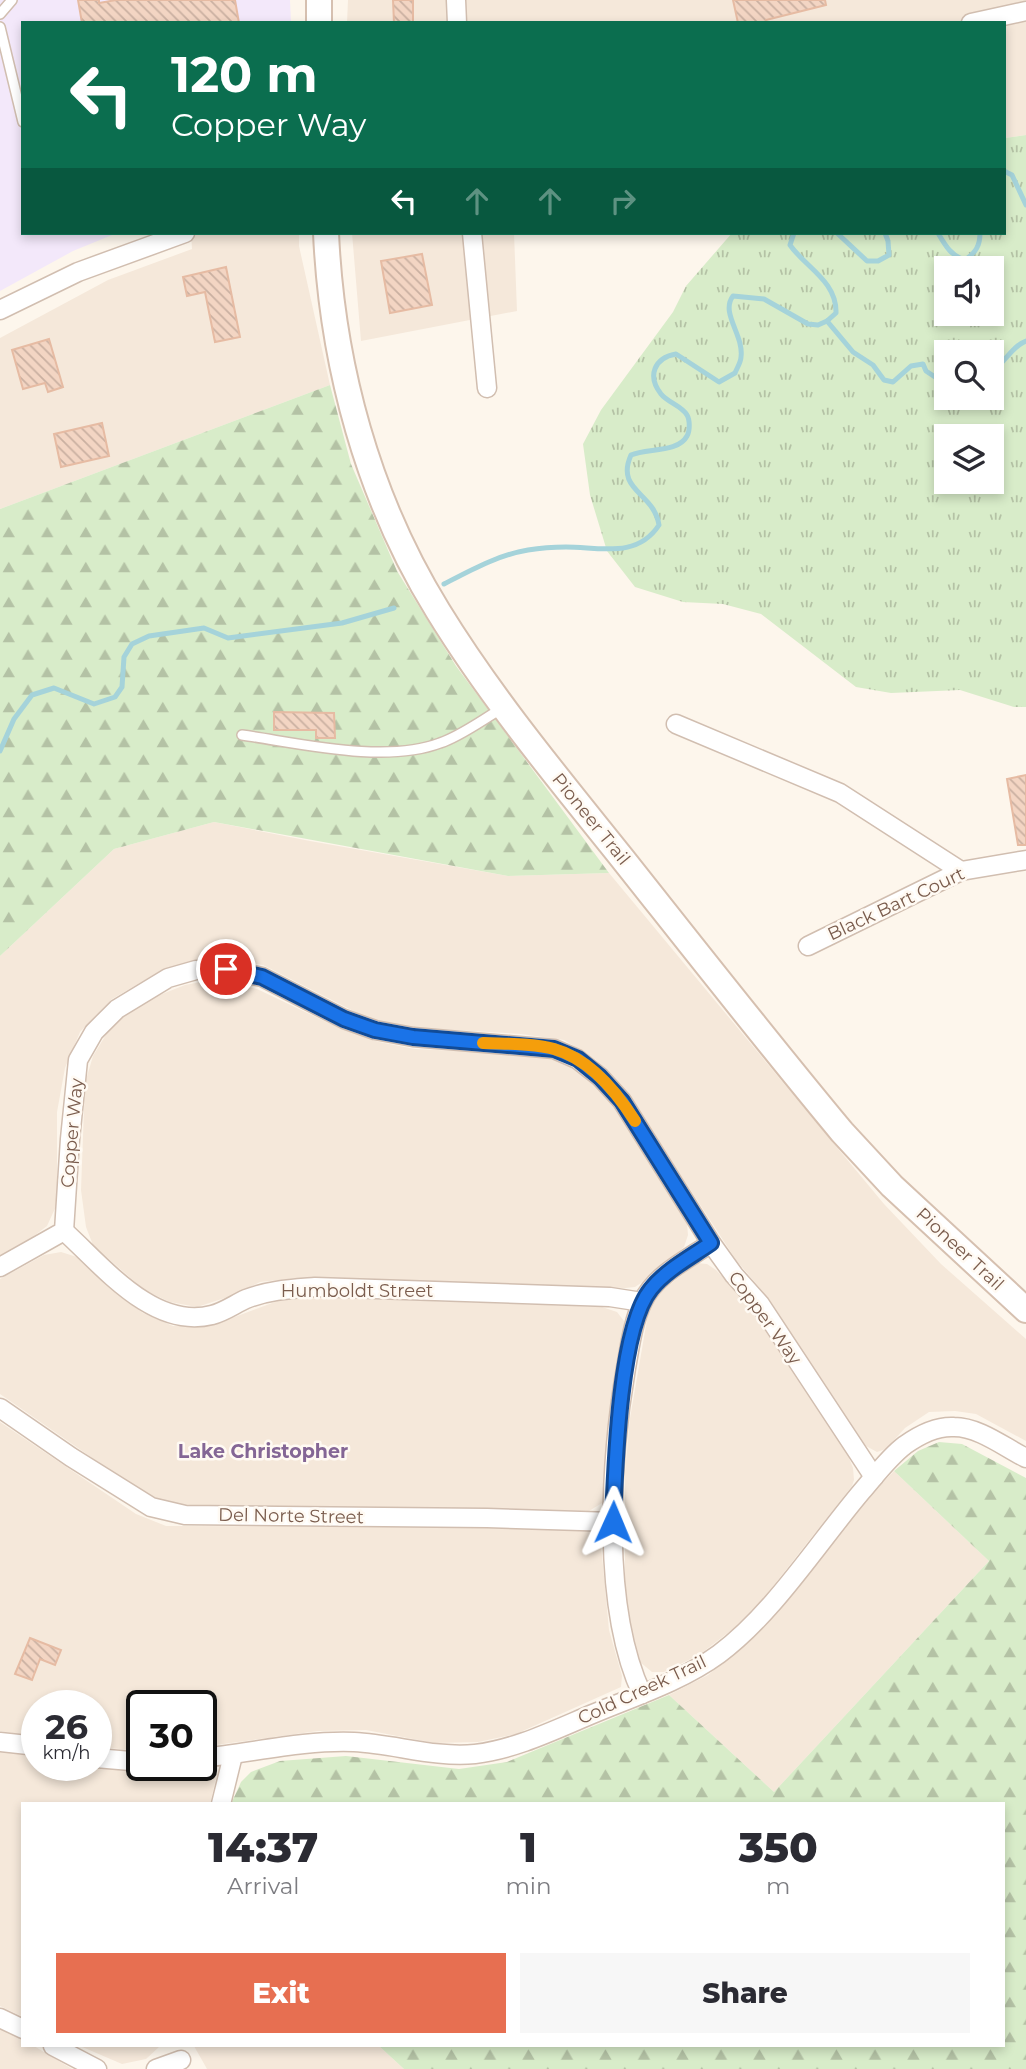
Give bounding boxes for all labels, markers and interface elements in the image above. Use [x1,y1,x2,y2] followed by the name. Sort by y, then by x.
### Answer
[171,45,318,104] text: 120 m
[56,49,147,140] icon: left
[171,105,366,144] text: Copper Way
[385,182,423,220] icon: left
[458,182,496,220] icon: ahead
[531,182,569,220] icon: ahead
[604,182,642,220] icon: right
[934,256,1004,494] map controls
[934,256,1004,326] button: sound
[934,340,1004,410] button: search
[934,424,1004,494] button: layers
[547,769,635,869] street label: Pioneer Trail
[824,863,968,945] street label: Black Bart Court
[196,939,256,999] pin
[207,950,245,988] icon: arrive
[56,1077,88,1189] street label: Copper Way
[912,1203,1008,1295] street label: Pioneer Trail
[724,1267,806,1369] street label: Copper Way
[281,1280,433,1302] street label: Humboldt Street
[178,1440,348,1463] district label: Lake Christopher
[576,1485,650,1559] position arrow
[218,1504,364,1528] street label: Del Norte Street
[574,1651,710,1729] street label: Cold Creek Trail
[126,1690,217,1781] speed limit sign: 30
[45,1705,88,1748] text: 26
[42,1742,91,1764] text: km/h
[208,1821,318,1873] text: 14:37
[520,1821,537,1873] text: 1
[739,1821,818,1873] text: 350
[227,1872,300,1900] text: Arrival
[505,1872,552,1900] text: min
[766,1872,790,1900] text: m
[56,1953,506,2033] button: Exit
[520,1953,970,2033] button: Share

